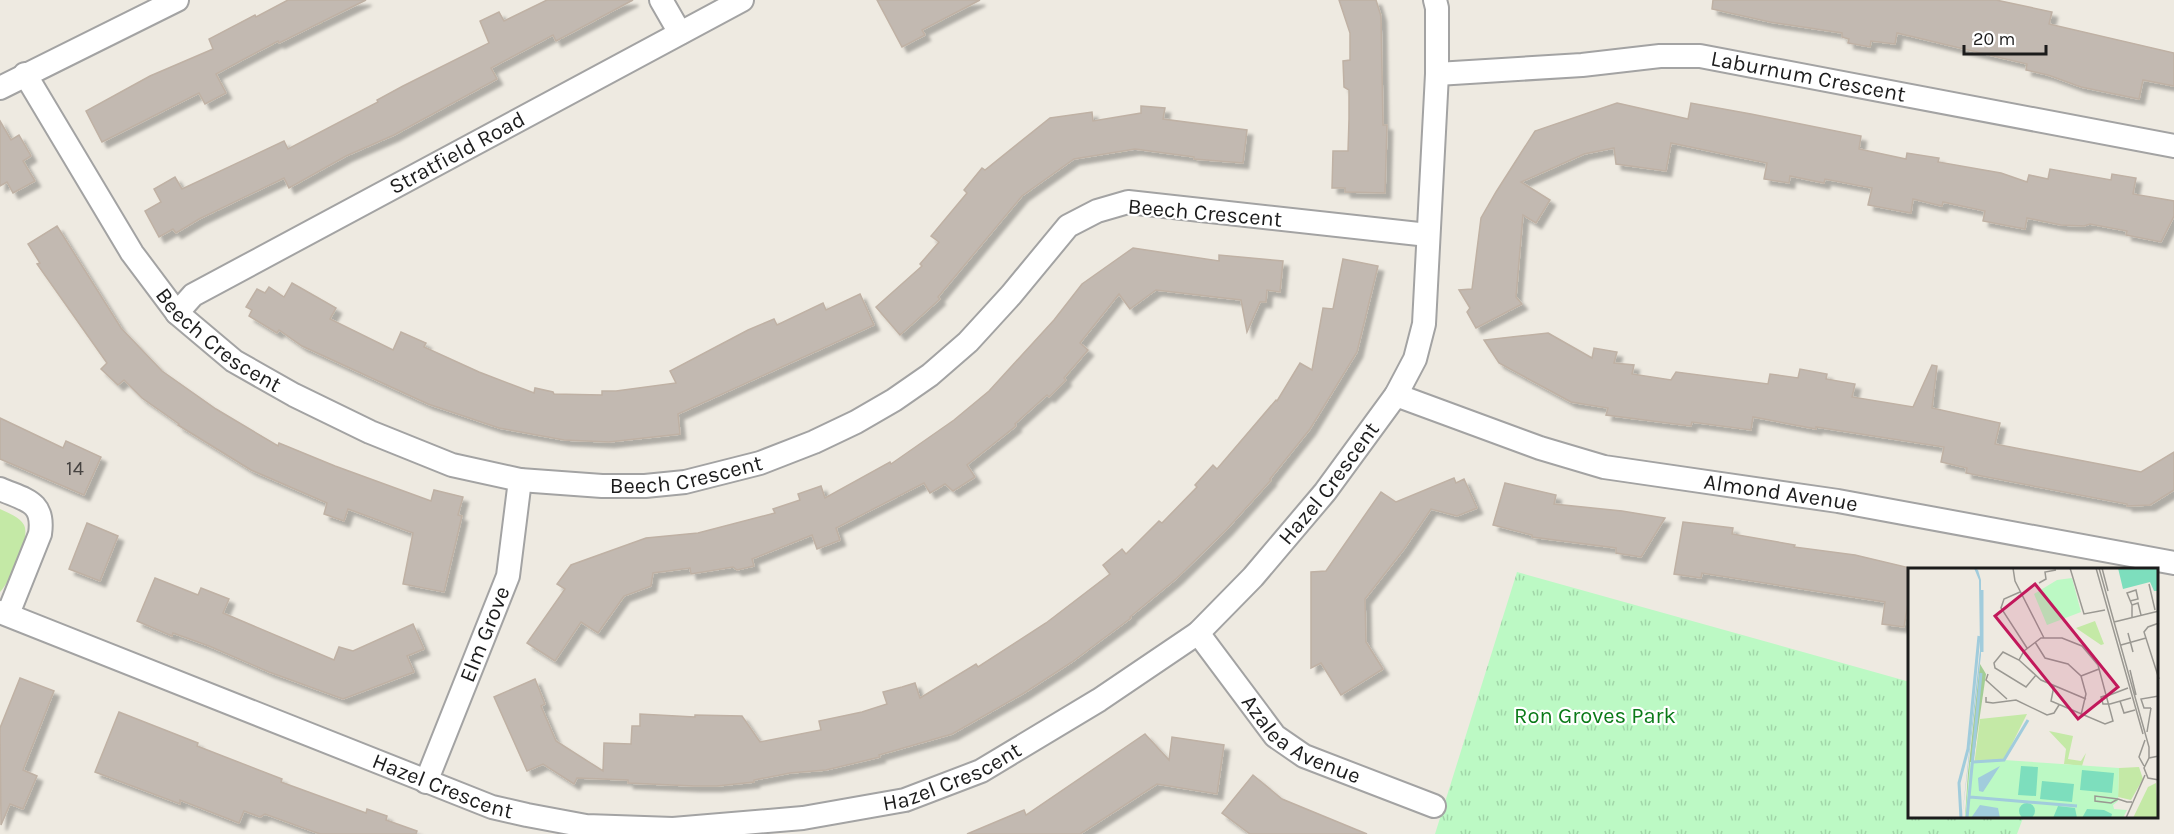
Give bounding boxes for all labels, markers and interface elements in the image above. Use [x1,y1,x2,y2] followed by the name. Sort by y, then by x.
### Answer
[1964,18,2046,56] scale bar
[1973,28,2015,50] text: 20 m
[1709,45,1908,108] street label: Laburnum Crescent
[385,106,530,200] street label: Stratfield Road
[1127,193,1283,233] street label: Beech Crescent
[150,283,286,398] street label: Beech Crescent
[1273,417,1385,550] street label: Hazel Crescent
[610,450,765,499] street label: Beech Crescent
[66,457,84,480] house number: 14
[1702,469,1860,517] street label: Almond Avenue
[1908,568,2159,819] inset map
[454,583,516,686] street label: Elm Grove
[1236,690,1364,789] street label: Azalea Avenue
[1514,703,1676,729] park label: Ron Groves Park
[881,737,1026,817] street label: Hazel Crescent
[369,748,515,824] street label: Hazel Crescent

